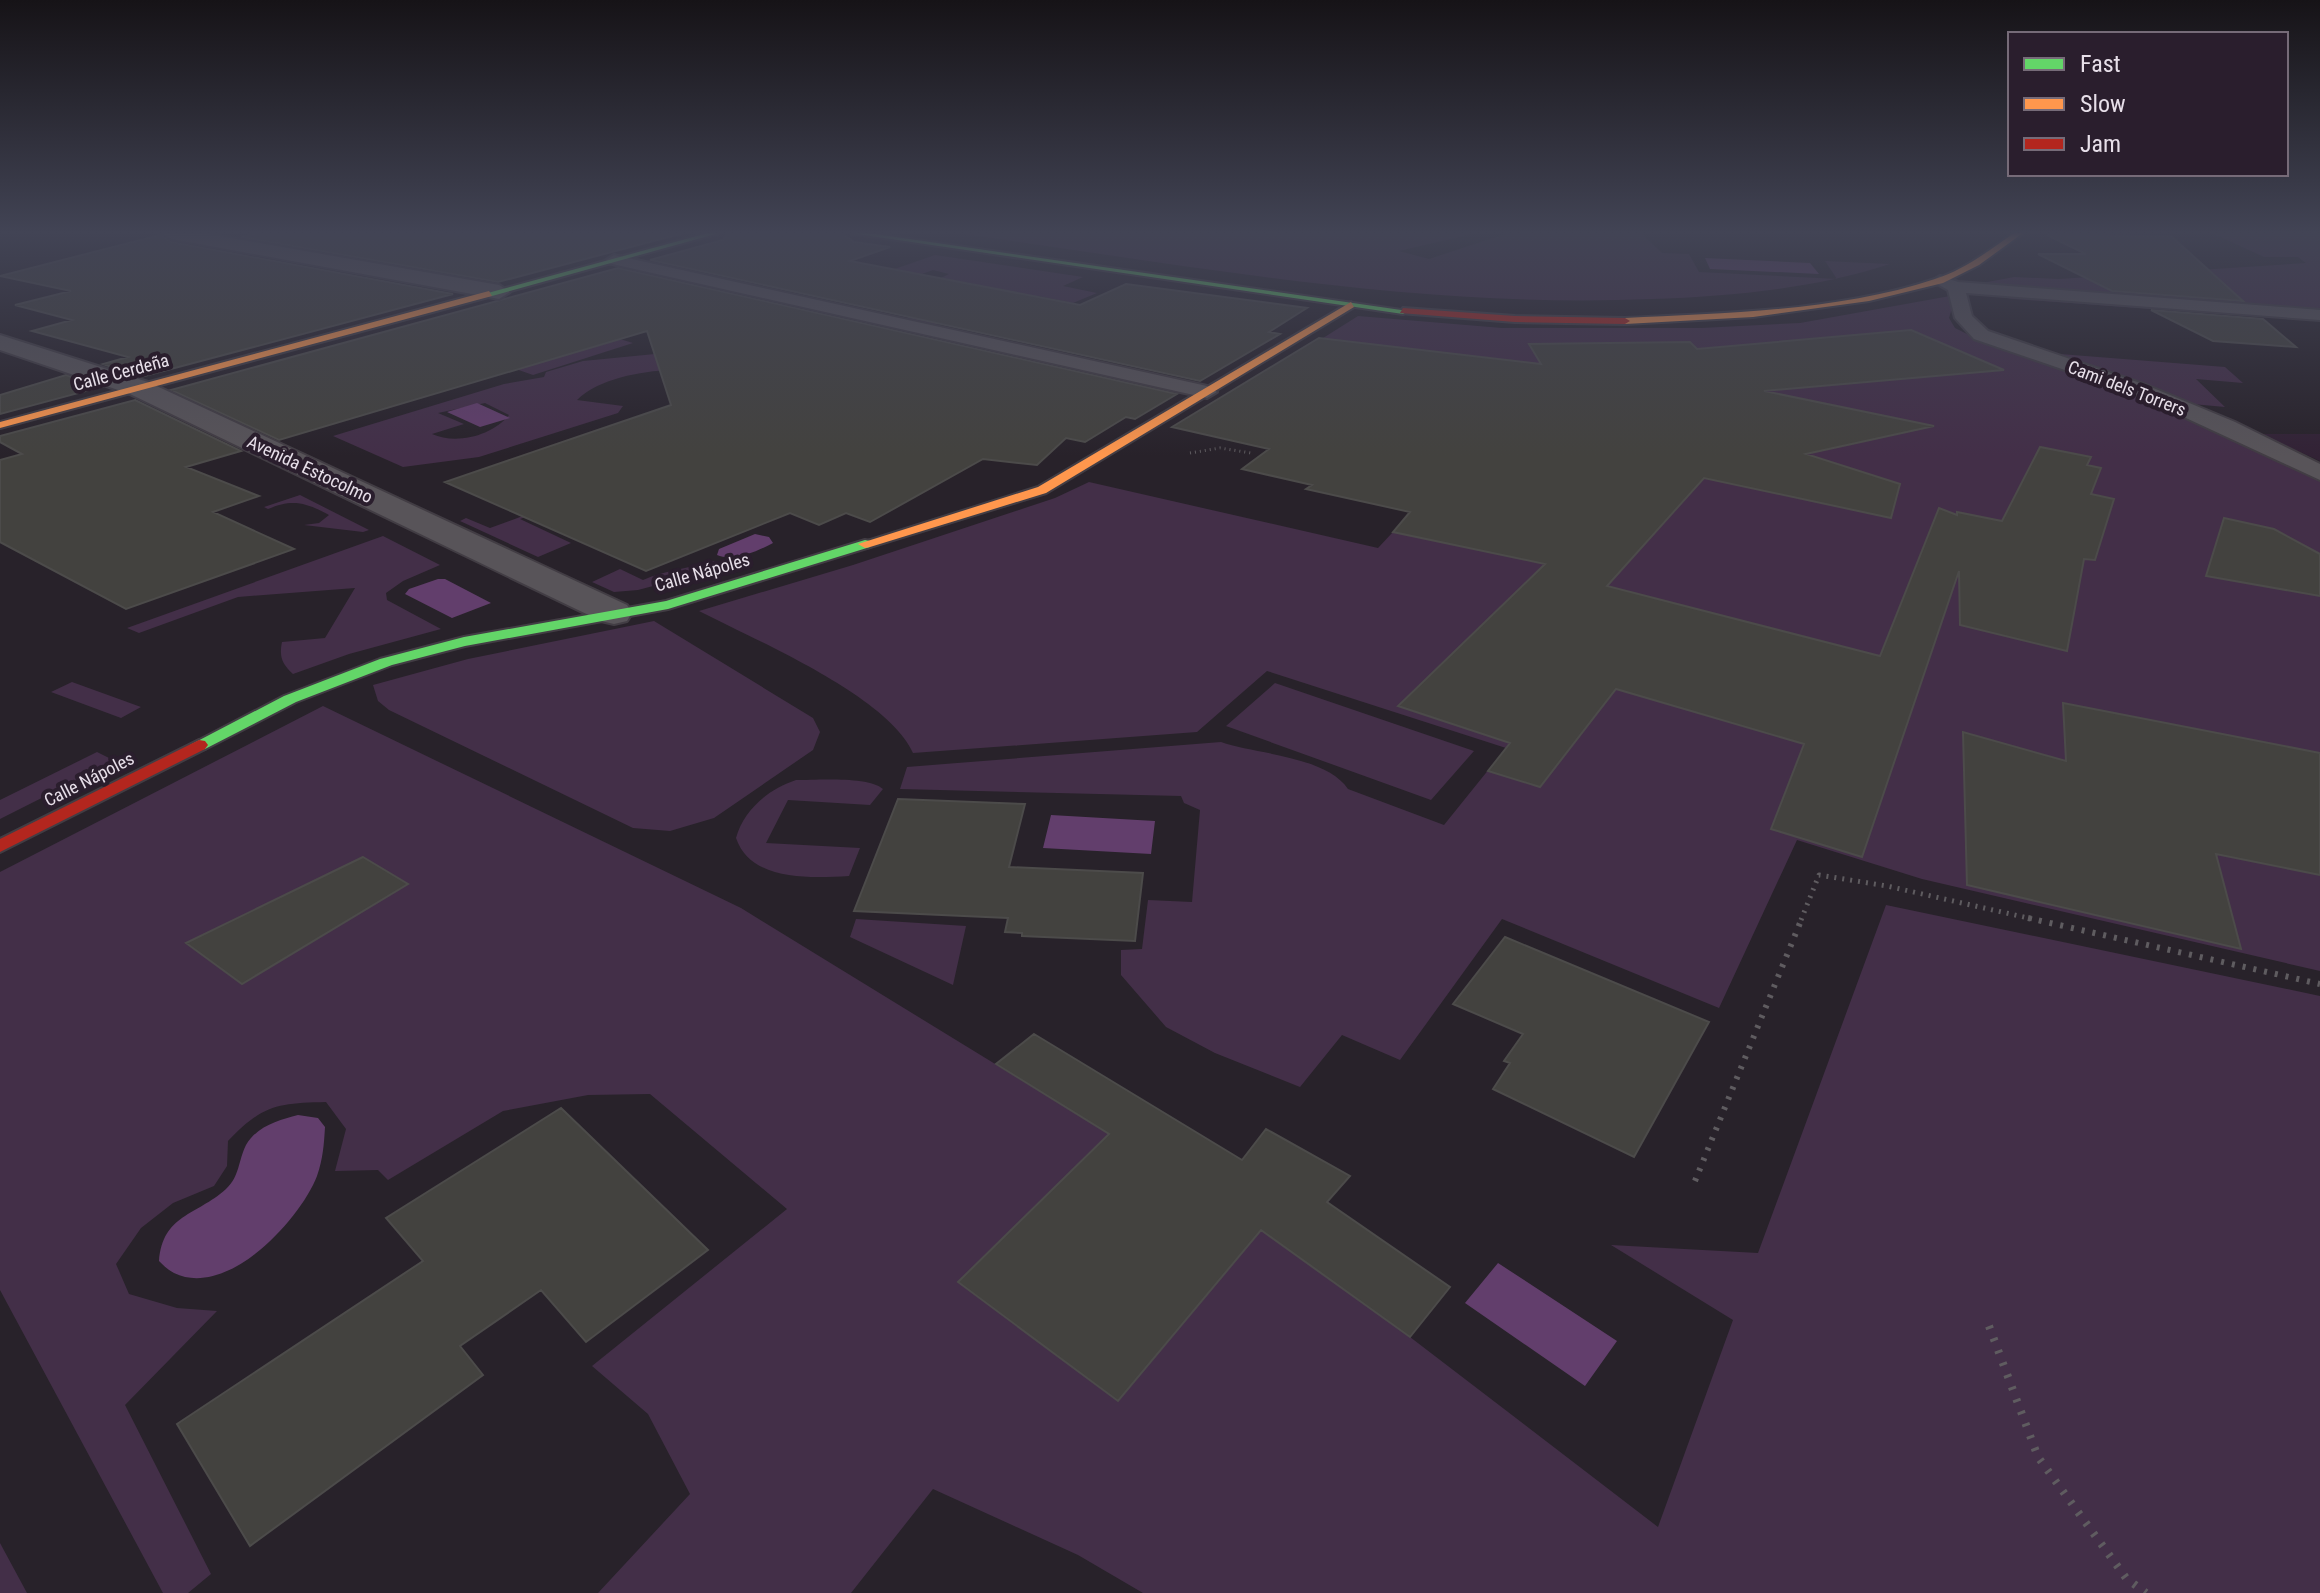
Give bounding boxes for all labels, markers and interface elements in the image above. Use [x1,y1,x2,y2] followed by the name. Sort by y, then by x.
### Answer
[2008,32,2288,176] legend
[2080,50,2121,78] text: Fast
[2080,90,2126,118] text: Slow
[2080,130,2121,158] text: Jam
[71,349,171,395] street label: Calle Cerdeña
[2065,356,2189,420] street label: Cami dels Torrers
[244,431,376,507] street label: Avenida Estocolmo
[652,548,752,596] street label: Calle Nápoles
[41,747,137,811] street label: Calle Nápoles

